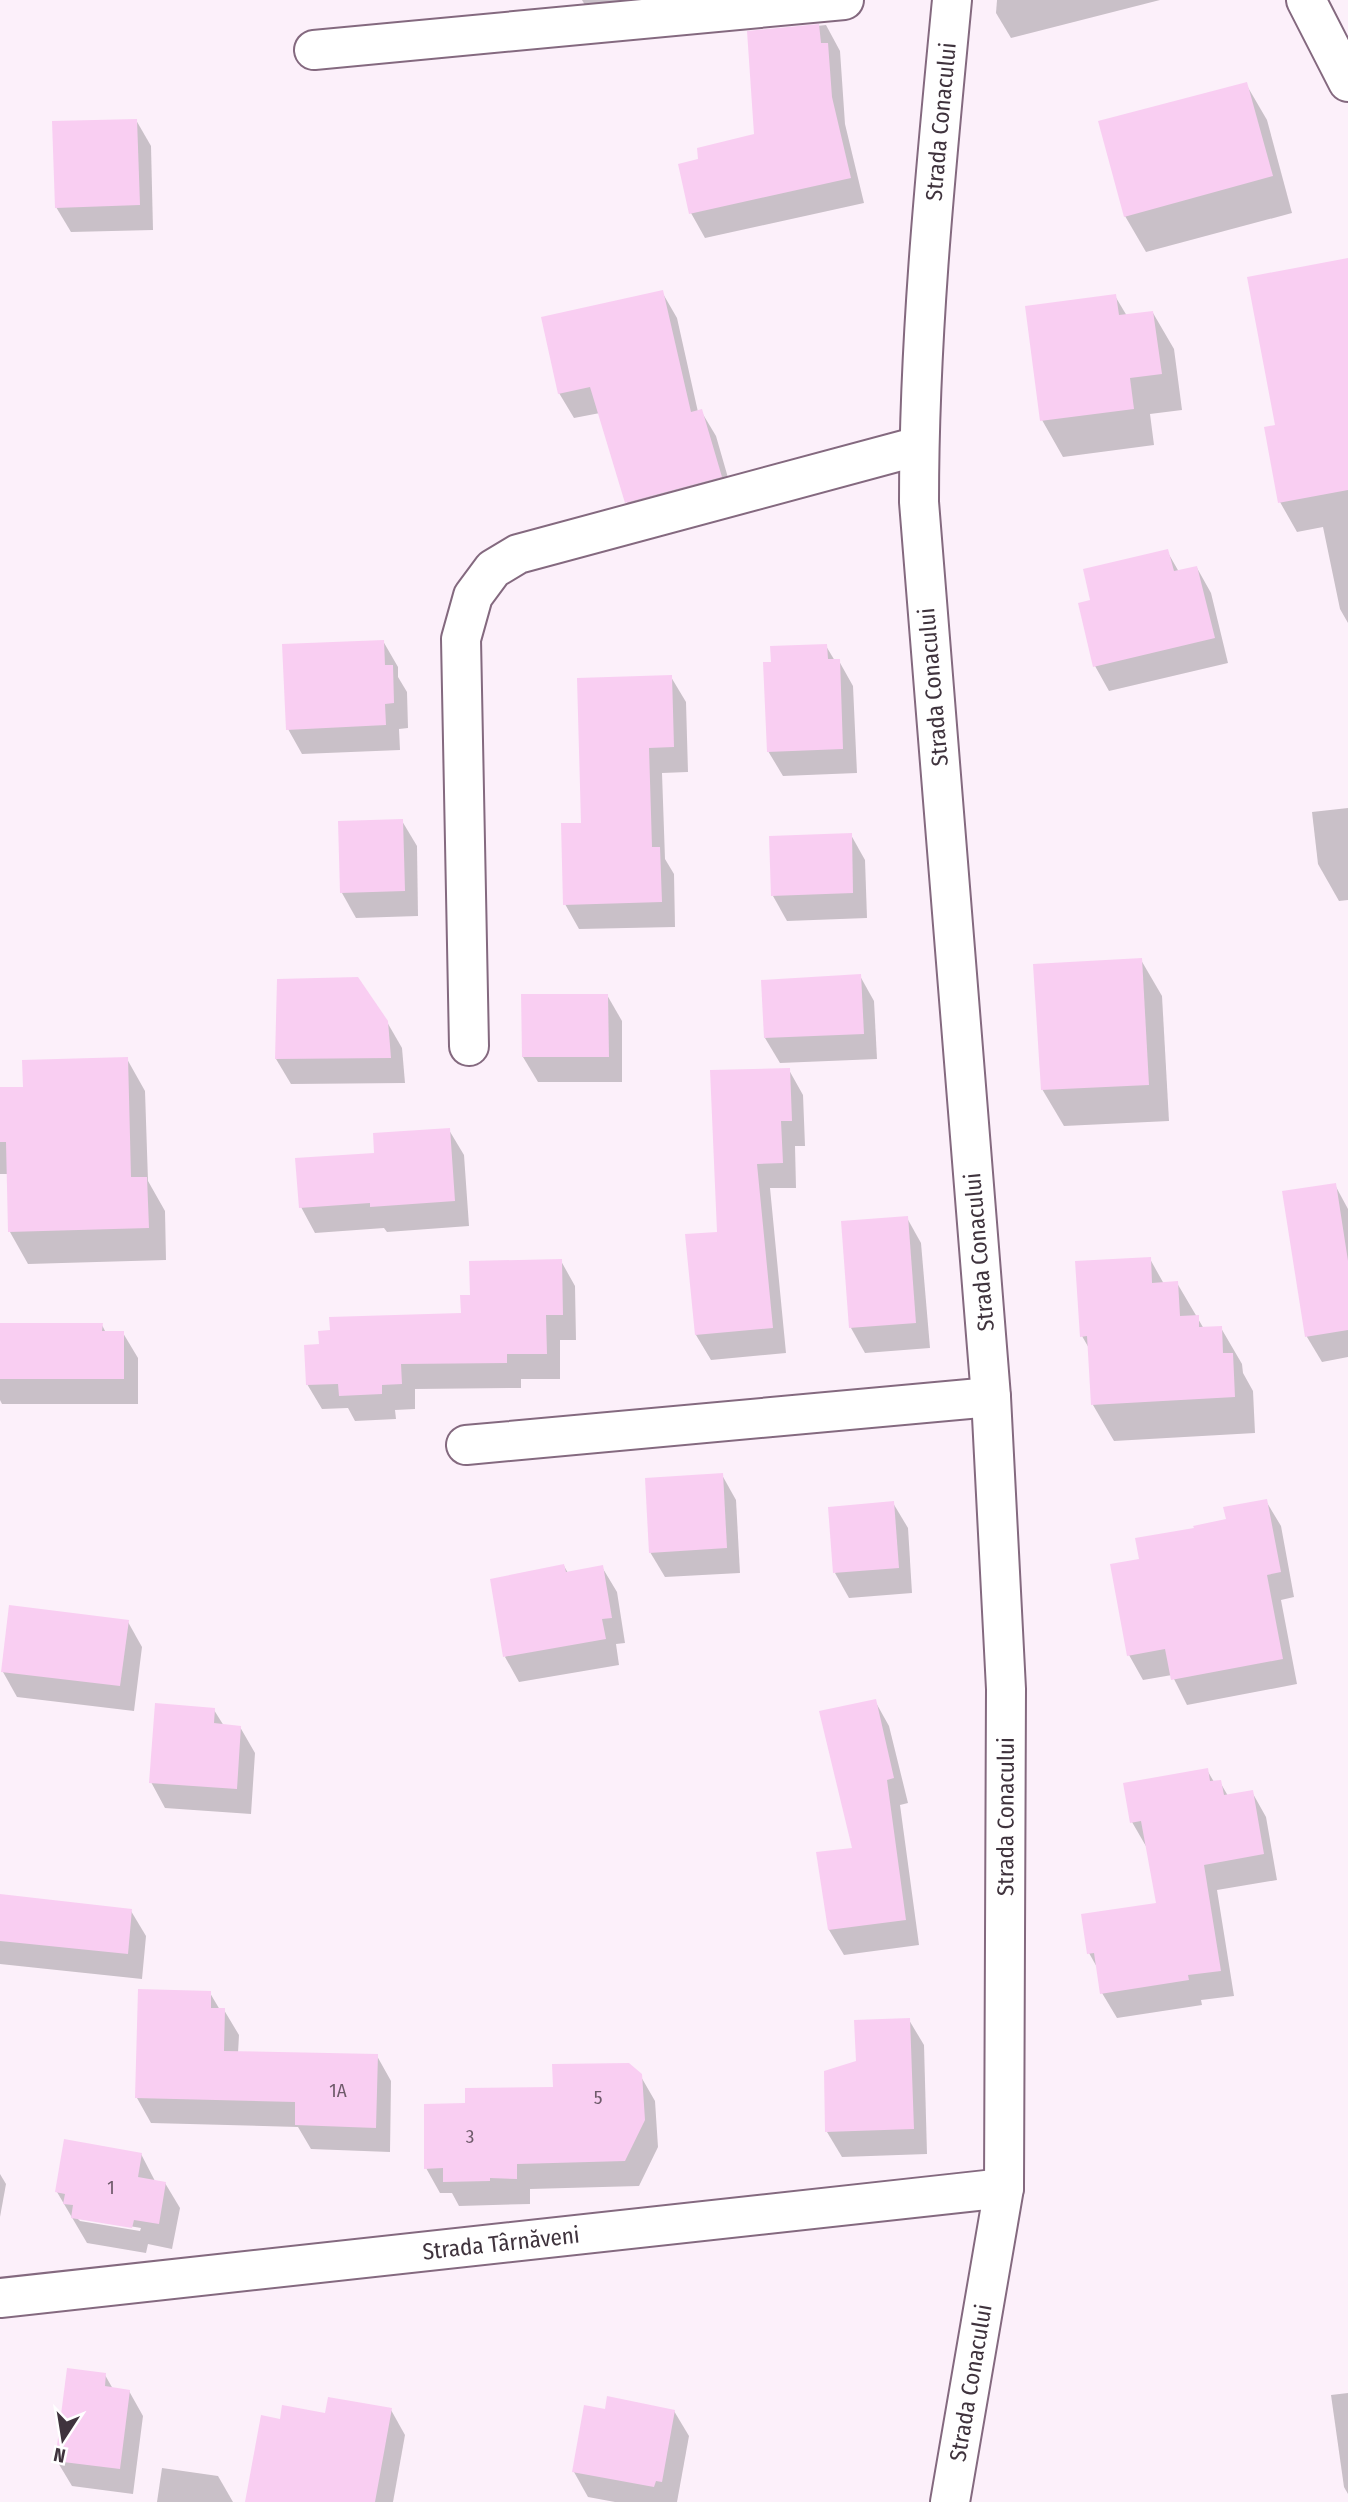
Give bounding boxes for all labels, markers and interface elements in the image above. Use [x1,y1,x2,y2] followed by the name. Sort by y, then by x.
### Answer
[919,41,962,202] street label: Strada Conacului
[912,607,954,767] street label: Strada Conacului
[958,1172,1000,1332] street label: Strada Conacului
[991,1737,1020,1896] street label: Strada Conacului
[329,2079,347,2102] house number: 1A
[594,2086,602,2109] house number: 5
[466,2125,474,2148] house number: 3
[107,2176,115,2199] house number: 1
[421,2221,581,2266] street label: Strada Târnăveni
[943,2302,998,2463] street label: Strada Conacului
[28,2404,98,2474] north arrow
[52,2443,68,2468] text: N

